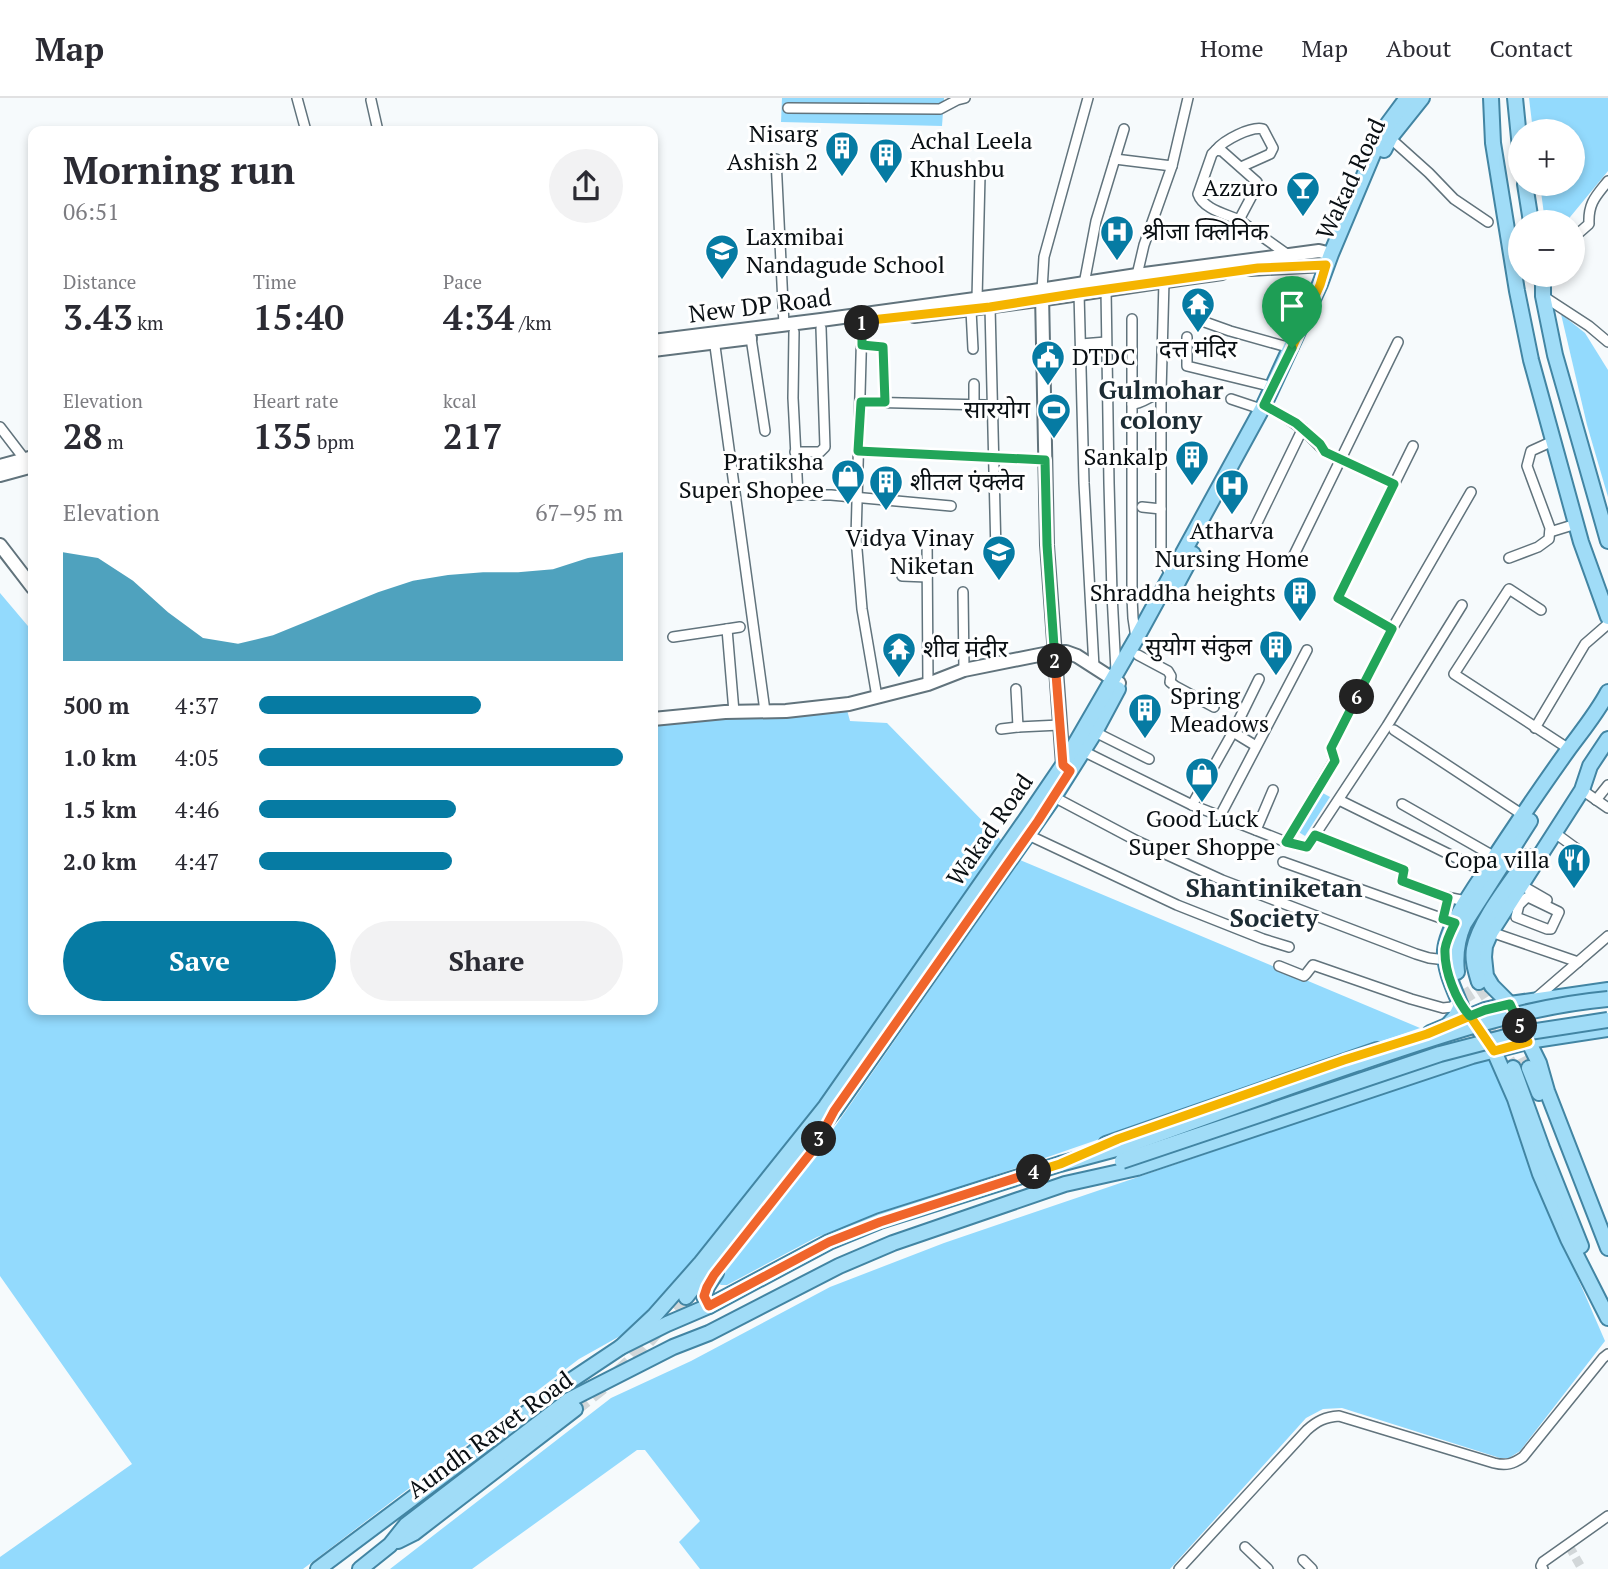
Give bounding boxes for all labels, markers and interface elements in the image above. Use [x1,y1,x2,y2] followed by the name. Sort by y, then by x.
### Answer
[35,27,104,70] text: Map
[1200,32,1264,64] text: Home
[1302,32,1348,64] text: Map
[1386,32,1452,64] text: About
[1490,32,1573,64] text: Contact
[1308,113,1392,244] street label: Wakad Road
[727,117,818,177] place label: Nisarg Ashish 2
[1508,119,1585,287] map controls
[1508,119,1585,196] button: +
[910,124,1033,184] place label: Achal Leela Khushbu
[823,129,861,178] building icon: Nisarg Ashish 2
[867,136,905,185] building icon: Achal Leela Khushbu
[63,145,295,195] text: Morning run
[549,149,623,223] button: share
[1284,169,1322,218] bar icon: Azzuro
[1202,171,1278,203] place label: Azzuro
[63,196,120,227] text: 06:51
[1508,210,1585,287] button: −
[1098,213,1136,262] hospital icon: श्रीजा क्लिनिक
[1142,215,1269,247] place label: श्रीजा क्लिनिक
[746,220,945,280] place label: Laxmibai Nandagude School
[703,232,741,281] school or university icon: Laxmibai Nandagude School
[63,269,136,294] text: Distance
[253,269,296,294] text: Time
[443,269,482,294] text: Pace
[1262,276,1322,348] pin
[687,280,833,330] street label: New DP Road
[1179,285,1217,334] temple icon: दत्त मंदिर
[1273,287,1311,325] icon: arrive
[63,294,133,340] text: 3.43
[253,294,344,340] text: 15:40
[443,294,514,340] text: 4:34
[844,306,880,341] pin: 1
[133,310,164,335] text: km
[514,310,552,335] text: /km
[856,310,867,335] text: 1
[1159,332,1238,364] place label: दत्त मंदिर
[1029,338,1067,387] public building icon: DTDC
[1072,340,1136,372] place label: DTDC
[1098,372,1224,436] district label: Gulmohar colony
[63,388,143,413] text: Elevation
[253,388,338,413] text: Heart rate
[443,388,477,413] text: kcal
[1035,391,1073,440] sports icon: सारयोग
[964,393,1030,425] place label: सारयोग
[63,413,103,459] text: 28
[253,413,312,459] text: 135
[443,413,502,459] text: 217
[103,429,124,454] text: m
[312,429,354,454] text: bpm
[1173,438,1211,487] building icon: Sankalp
[1083,440,1168,472] place label: Sankalp
[679,445,824,505] place label: Pratiksha Super Shopee
[829,457,867,506] shop icon: Pratiksha Super Shopee
[867,463,905,512] building icon: शीतल एंक्लेव
[910,465,1025,497] place label: शीतल एंक्लेव
[1213,467,1251,516] hospital icon: Atharva Nursing Home
[63,497,160,528] text: Elevation
[535,497,623,528] text: 67–95 m
[1155,514,1309,574] place label: Atharva Nursing Home
[846,521,975,581] place label: Vidya Vinay Niketan
[980,533,1018,582] school or university icon: Vidya Vinay Niketan
[1281,574,1319,623] building icon: Shraddha heights
[1090,576,1276,608] place label: Shraddha heights
[1257,628,1295,677] building icon: सुयोग संकुल
[880,630,918,679] temple icon: शीव मंदीर
[1145,630,1253,662] place label: सुयोग संकुल
[923,632,1009,664] place label: शीव मंदीर
[1038,644,1072,678] pin: 2
[1049,648,1060,673] text: 2
[1170,679,1269,739] place label: Spring Meadows
[1340,680,1374,714] pin: 6
[1351,684,1362,709] text: 6
[63,690,129,721] text: 500 m
[175,690,219,721] text: 4:37
[1126,691,1164,740] building icon: Spring Meadows
[63,742,137,773] text: 1.0 km
[175,742,219,773] text: 4:05
[1183,755,1221,804] shop icon: Good Luck Super Shoppe
[939,767,1040,892] street label: Wakad Road
[63,794,137,825] text: 1.5 km
[175,794,219,825] text: 4:46
[1129,802,1275,862] place label: Good Luck Super Shoppe
[1555,841,1593,890] restaurant icon: Copa villa
[1444,843,1550,875] place label: Copa villa
[63,846,137,877] text: 2.0 km
[175,846,219,877] text: 4:47
[1185,870,1363,934] district label: Shantiniketan Society
[63,921,336,1001] button: Save
[350,921,623,1001] button: Share
[1502,1009,1538,1044] pin: 5
[1514,1013,1525,1038] text: 5
[802,1122,836,1156] pin: 3
[813,1126,824,1151] text: 3
[1016,1154,1052,1190] pin: 4
[1028,1159,1039,1184] text: 4
[400,1363,579,1505] street label: Aundh Ravet Road

